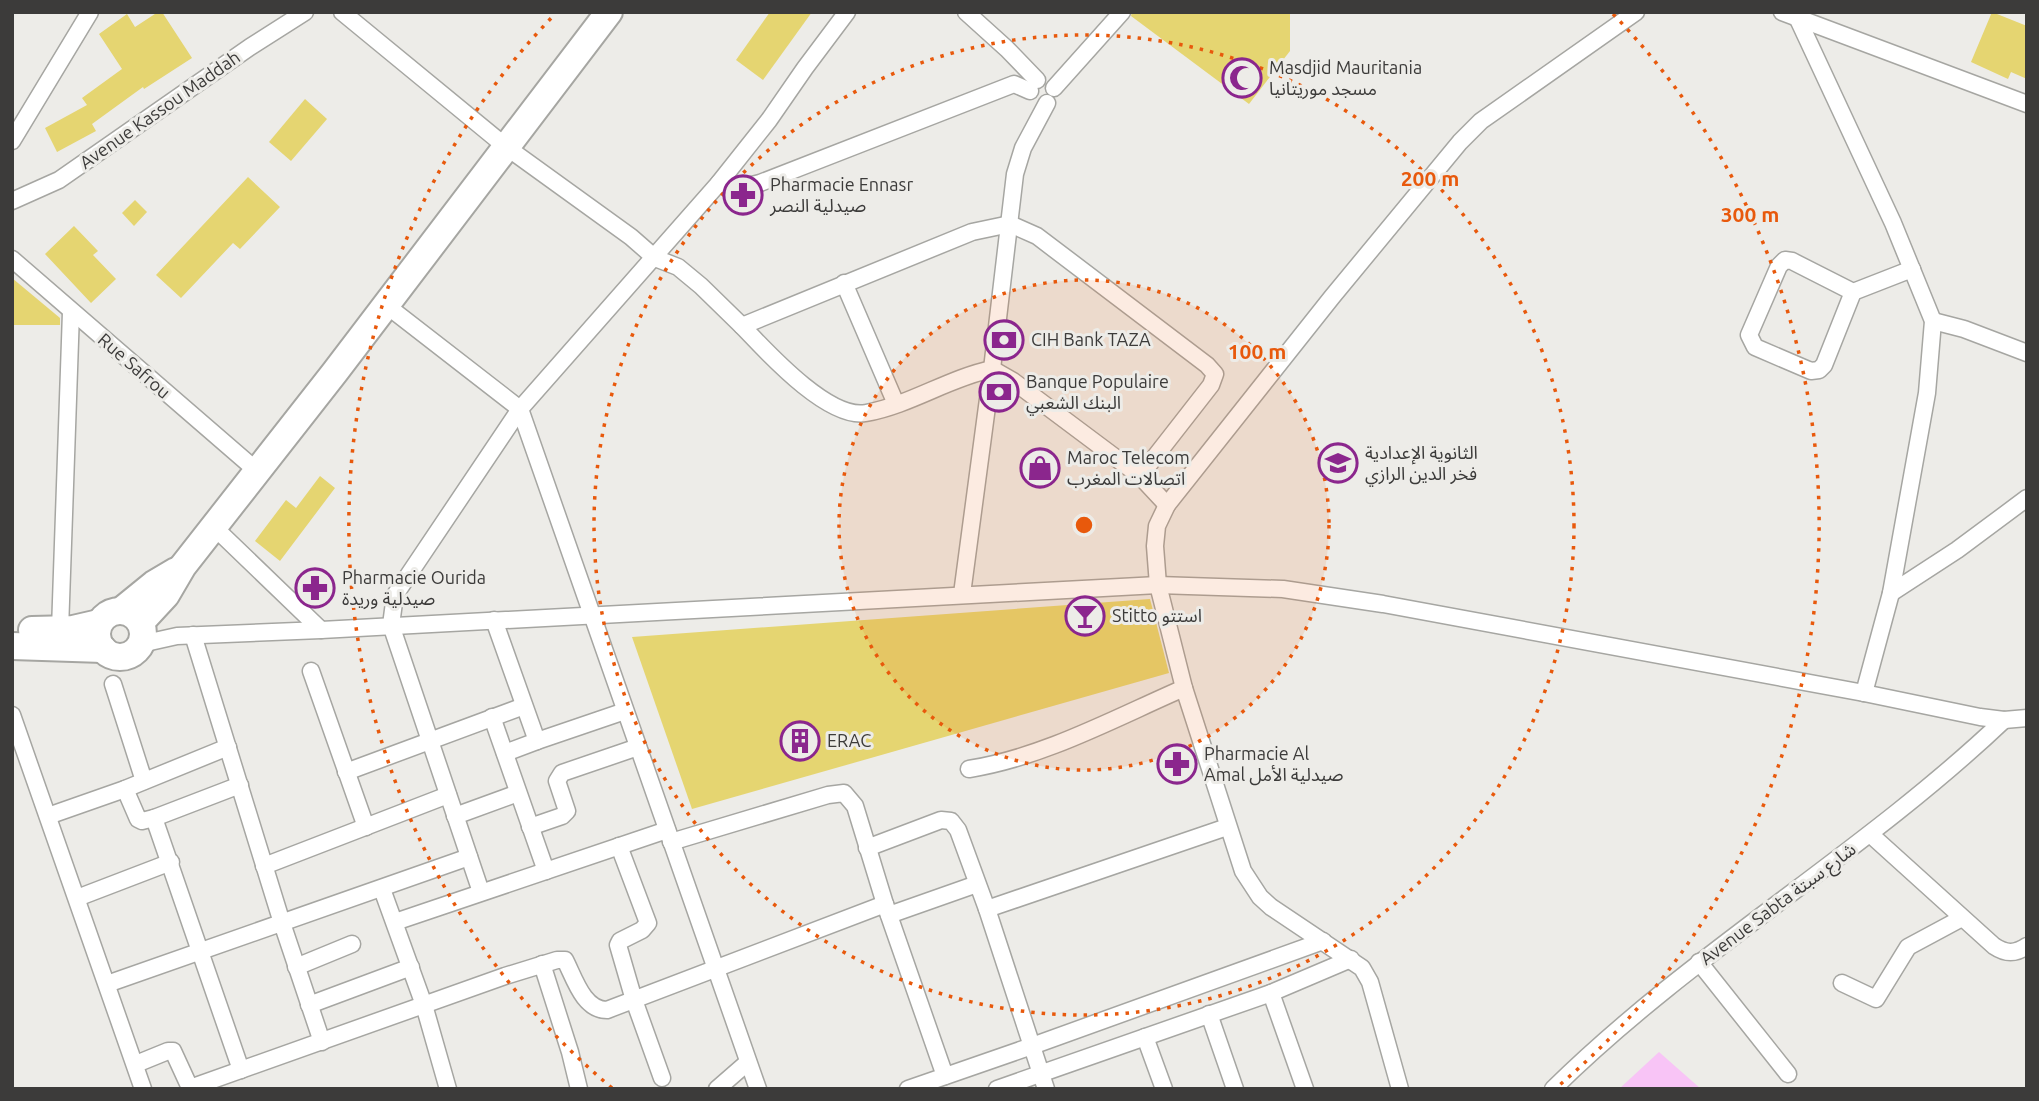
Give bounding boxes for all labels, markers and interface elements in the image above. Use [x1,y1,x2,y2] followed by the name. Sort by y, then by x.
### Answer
[75,46,243,172] street label: Avenue Kassou Maddah
[1221,57,1263,99] mosque icon: Masdjid Mauritania مسجد موريتانيا
[1269,57,1422,100] place label: Masdjid Mauritania مسجد موريتانيا
[1401,166,1459,190] text: 200 m
[722,174,764,216] pharmacy icon: Pharmacie Ennasr صيدلية النصر
[769,174,913,217] place label: Pharmacie Ennasr صيدلية النصر
[1721,202,1779,226] text: 300 m
[983,319,1025,361] bank icon: CIH Bank TAZA
[95,329,175,402] street label: Rue Safrou
[1031,329,1151,349] place label: CIH Bank TAZA
[1228,339,1286,363] text: 100 m
[978,371,1020,413] bank icon: Banque Populaire البنك الشعبي
[1026,371,1169,416] place label: Banque Populaire البنك الشعبي
[1317,442,1359,484] school or university icon: الثانوية الإعدادية فخر الدين الرازي
[1365,442,1478,487] place label: الثانوية الإعدادية فخر الدين الرازي
[1019,447,1061,489] shop icon: Maroc Telecom اتصالات المغرب
[1067,447,1190,490] place label: Maroc Telecom اتصالات المغرب
[1072,513,1096,537] centre of rings
[294,567,336,609] pharmacy icon: Pharmacie Ourida صيدلية وريدة
[342,567,486,610] place label: Pharmacie Ourida صيدلية وريدة
[1064,595,1106,637] bar icon: Stitto استتو
[1112,605,1202,627] place label: Stitto استتو
[779,720,821,762] building icon: ERAC
[827,730,871,750] place label: ERAC
[1156,743,1198,785] pharmacy icon: Pharmacie Al Amal صيدلية الأمل
[1204,743,1344,786] place label: Pharmacie Al Amal صيدلية الأمل
[1696,838,1862,972] street label: Avenue Sabta شارع سبتة

